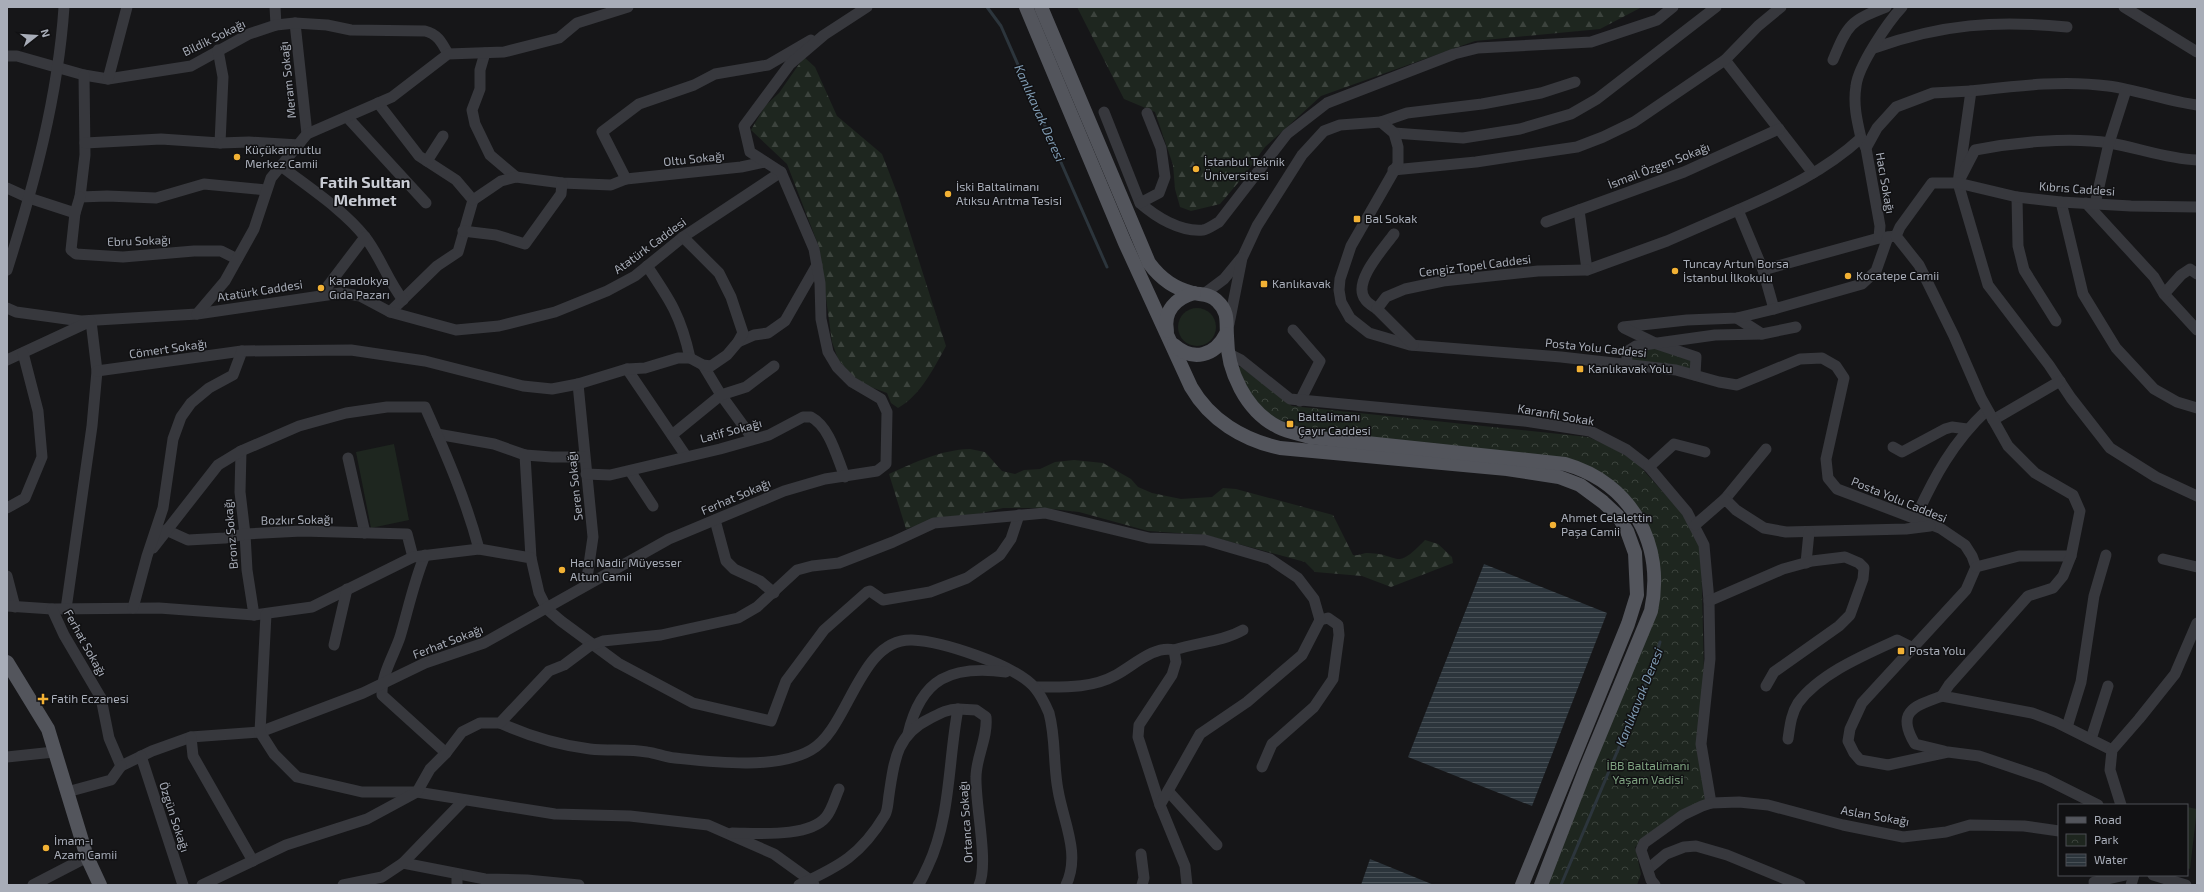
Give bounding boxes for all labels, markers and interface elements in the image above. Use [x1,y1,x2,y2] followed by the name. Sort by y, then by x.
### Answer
[16,16,56,56] north arrow
[180,16,247,58] street label: Bildik Sokağı
[39,27,53,39] text: N
[276,41,298,119] street label: Meram Sokağı
[1011,62,1069,164] water label: Kanlıkavak Deresi
[1606,139,1712,191] street label: İsmail Özgen Sokağı
[245,142,321,170] place label: Küçükarmutlu Merkez Camii
[663,148,725,168] street label: Oltu Sokağı
[1874,151,1898,215] street label: Hacı Sokağı
[232,152,242,162] marker: Küçükarmutlu Merkez Camii
[1204,154,1285,182] place label: İstanbul Teknik Üniversitesi
[1191,164,1201,174] marker: İstanbul Teknik Üniversitesi
[320,172,410,209] district label: Fatih Sultan Mehmet
[2039,178,2116,198] street label: Kıbrıs Caddesi
[956,179,1062,207] place label: İski Baltalimanı Atıksu Arıtma Tesisi
[943,189,953,199] marker: İski Baltalimanı Atıksu Arıtma Tesisi
[1365,211,1417,225] place label: Bal Sokak
[610,214,688,276] street label: Atatürk Caddesi
[1352,214,1362,224] marker: Bal Sokak
[107,232,171,248] street label: Ebru Sokağı
[1418,251,1532,279] street label: Cengiz Topel Caddesi
[1683,256,1789,284] place label: Tuncay Artun Borsa İstanbul İlkokulu
[1670,266,1680,276] marker: Tuncay Artun Borsa İstanbul İlkokulu
[1856,268,1939,282] place label: Kocatepe Camii
[1843,271,1853,281] marker: Kocatepe Camii
[329,273,390,301] place label: Kapadokya Gıda Pazarı
[216,276,303,304] street label: Atatürk Caddesi
[1272,276,1331,290] place label: Kanlıkavak
[1259,279,1269,289] marker: Kanlıkavak
[316,283,326,293] marker: Kapadokya Gıda Pazarı
[1545,335,1648,359] street label: Posta Yolu Caddesi
[128,336,208,360] street label: Cömert Sokağı
[1588,361,1672,375] place label: Kanlıkavak Yolu
[1575,364,1585,374] marker: Kanlıkavak Yolu
[1517,400,1596,428] street label: Karanfil Sokak
[1298,409,1371,438] place label: Baltalimanı Çayır Caddesi
[698,415,763,445] street label: Latif Sokağı
[1285,419,1295,429] marker: Baltalimanı Çayır Caddesi
[563,451,585,522] street label: Seren Sokağı
[1849,473,1949,525] street label: Posta Yolu Caddesi
[699,475,773,517] street label: Ferhat Sokağı
[220,498,240,570] street label: Bronz Sokağı
[1561,510,1652,539] place label: Ahmet Celalettin Paşa Camii
[261,511,333,527] street label: Bozkır Sokağı
[1548,520,1558,530] marker: Ahmet Celalettin Paşa Camii
[570,555,682,583] place label: Hacı Nadir Müyesser Altun Camii
[557,565,567,575] marker: Hacı Nadir Müyesser Altun Camii
[62,607,110,678] street label: Ferhat Sokağı
[410,621,485,661] street label: Ferhat Sokağı
[1909,643,1966,657] place label: Posta Yolu
[1612,645,1666,749] water label: Kanlıkavak Deresi
[1896,646,1906,656] marker: Posta Yolu
[51,691,129,705] place label: Fatih Eczanesi
[38,694,48,704] marker: Fatih Eczanesi
[1607,758,1689,787] park label: İBB Baltalimanı Yaşam Vadisi
[157,780,193,854] street label: Özgün Sokağı
[955,781,975,863] street label: Ortanca Sokağı
[1840,802,1911,828] street label: Aslan Sokağı
[2058,804,2188,876] legend
[2094,812,2122,826] text: Road
[2094,832,2119,846] text: Park
[54,833,117,861] place label: İmam-ı Azam Camii
[41,843,51,853] marker: İmam-ı Azam Camii
[2094,852,2128,866] text: Water

